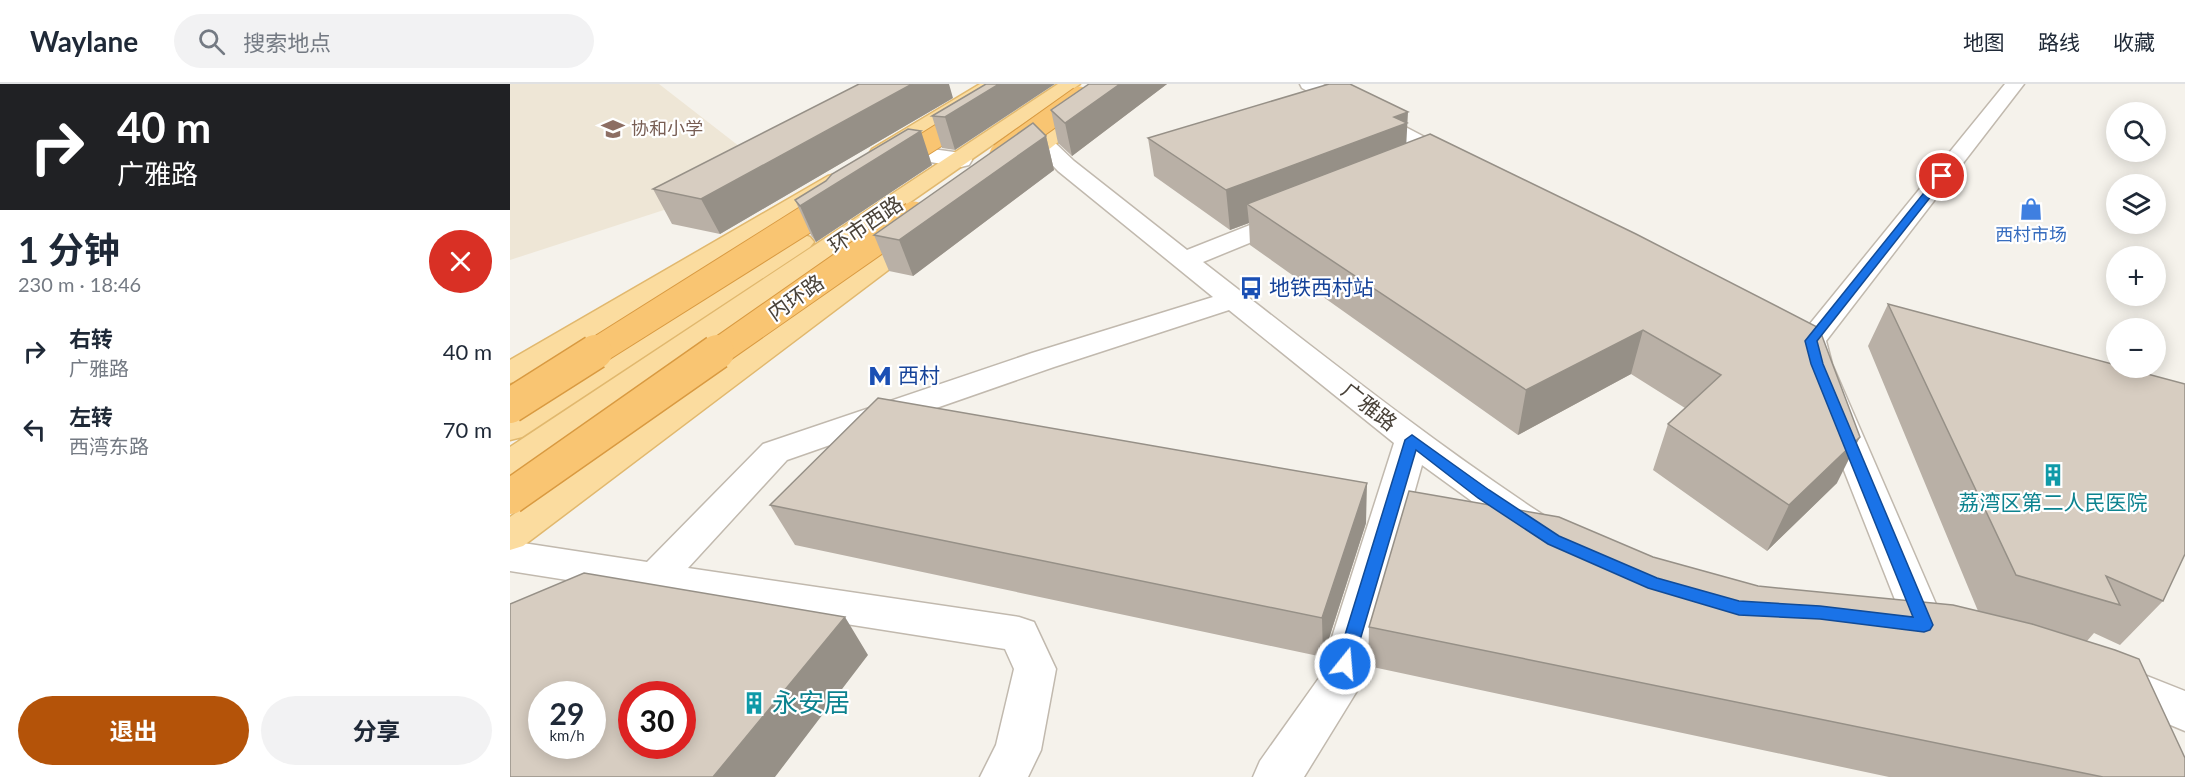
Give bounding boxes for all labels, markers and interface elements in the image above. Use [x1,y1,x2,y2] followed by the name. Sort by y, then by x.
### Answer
[174,14,594,68] search box
[30,24,138,58] text: Waylane
[195,25,228,58] icon: search
[243,29,331,56] text: 搜索地点
[1963,29,2005,54] text: 地图
[2038,29,2080,54] text: 路线
[2113,29,2155,54] text: 收藏
[117,102,211,152] text: 40 m
[2106,102,2166,378] map controls
[2106,102,2166,162] button: search
[18,108,96,186] icon: right
[600,116,626,142] school or university icon: 协和小学
[631,117,703,139] place label: 协和小学
[1916,150,1967,201] pin
[117,157,198,190] text: 广雅路
[1925,159,1958,192] icon: arrive
[2106,174,2166,234] button: layers
[823,190,907,258] street label: 环市西路
[2018,196,2044,222] shop icon: 西村市场
[1995,223,2067,245] place label: 西村市场
[18,227,120,271] text: 1 分钟
[429,230,492,293] button: close
[2106,246,2166,306] button: +
[762,268,828,325] street label: 内环路
[18,272,141,296] text: 230 m · 18:46
[1269,274,1374,299] place label: 地铁西村站
[1238,275,1264,301] bus stop icon: 地铁西村站
[2106,318,2166,378] button: −
[69,325,113,352] text: 右转
[18,335,51,368] icon: right
[443,338,492,365] text: 40 m
[69,356,129,380] text: 广雅路
[898,362,940,387] place label: 西村
[867,363,893,389] metro station icon: 西村
[1337,377,1402,435] street label: 广雅路
[69,403,113,430] text: 左转
[18,413,51,446] icon: left
[443,416,492,443] text: 70 m
[69,434,149,458] text: 西湾东路
[2040,462,2066,488] building icon: 荔湾区第二人民医院
[1959,489,2148,514] place label: 荔湾区第二人民医院
[1313,632,1377,696] position arrow
[618,681,696,759] speed limit sign: 30
[772,686,850,718] place label: 永安居
[741,690,767,716] building icon: 永安居
[550,695,584,731] text: 29
[18,696,249,765] button: 退出
[261,696,492,765] button: 分享
[549,726,585,744] text: km/h

